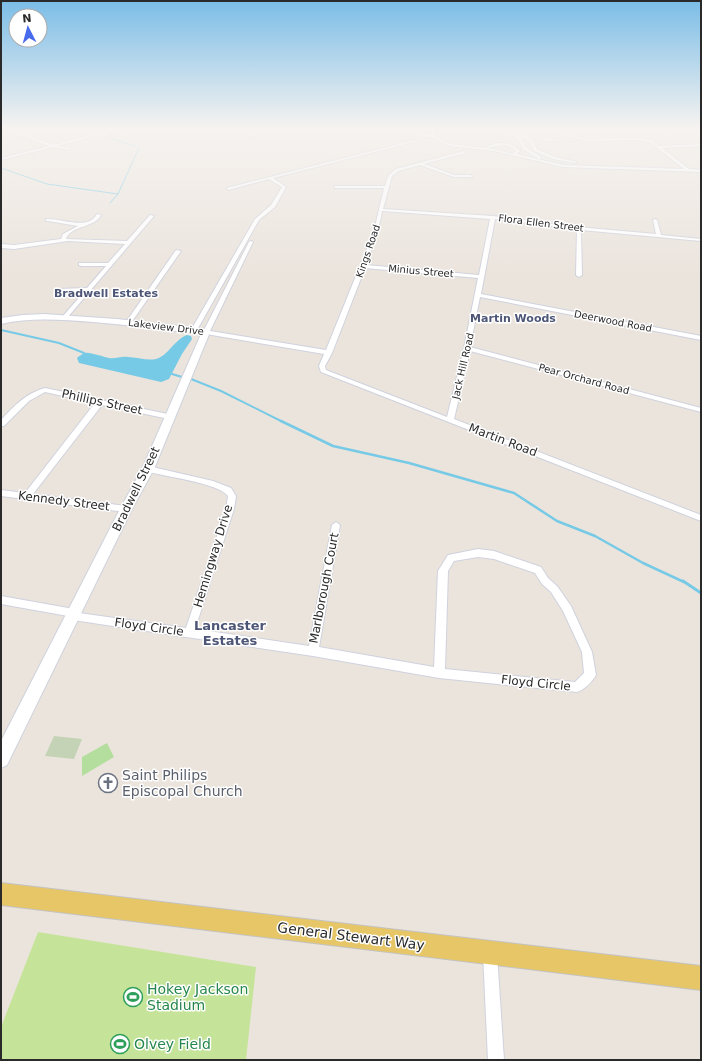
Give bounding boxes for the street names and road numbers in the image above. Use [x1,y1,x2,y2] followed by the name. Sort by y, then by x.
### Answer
[498,212,584,234] street label: Flora Ellen Street
[354,223,382,279] street label: Kings Road
[388,263,454,279] street label: Minius Street
[573,308,653,334] street label: Deerwood Road
[128,317,204,337] street label: Lakeview Drive
[450,332,476,401] street label: Jack Hill Road
[537,362,631,396] street label: Pear Orchard Road
[60,387,144,417] street label: Phillips Street
[467,421,539,459] street label: Martin Road
[109,444,163,534] street label: Bradwell Street
[17,488,111,514] street label: Kennedy Street
[191,503,235,609] street label: Hemingway Drive
[306,531,342,645] street label: Marlborough Court
[113,615,185,639] street label: Floyd Circle
[501,672,571,694] street label: Floyd Circle
[276,919,426,953] street label: General Stewart Way

